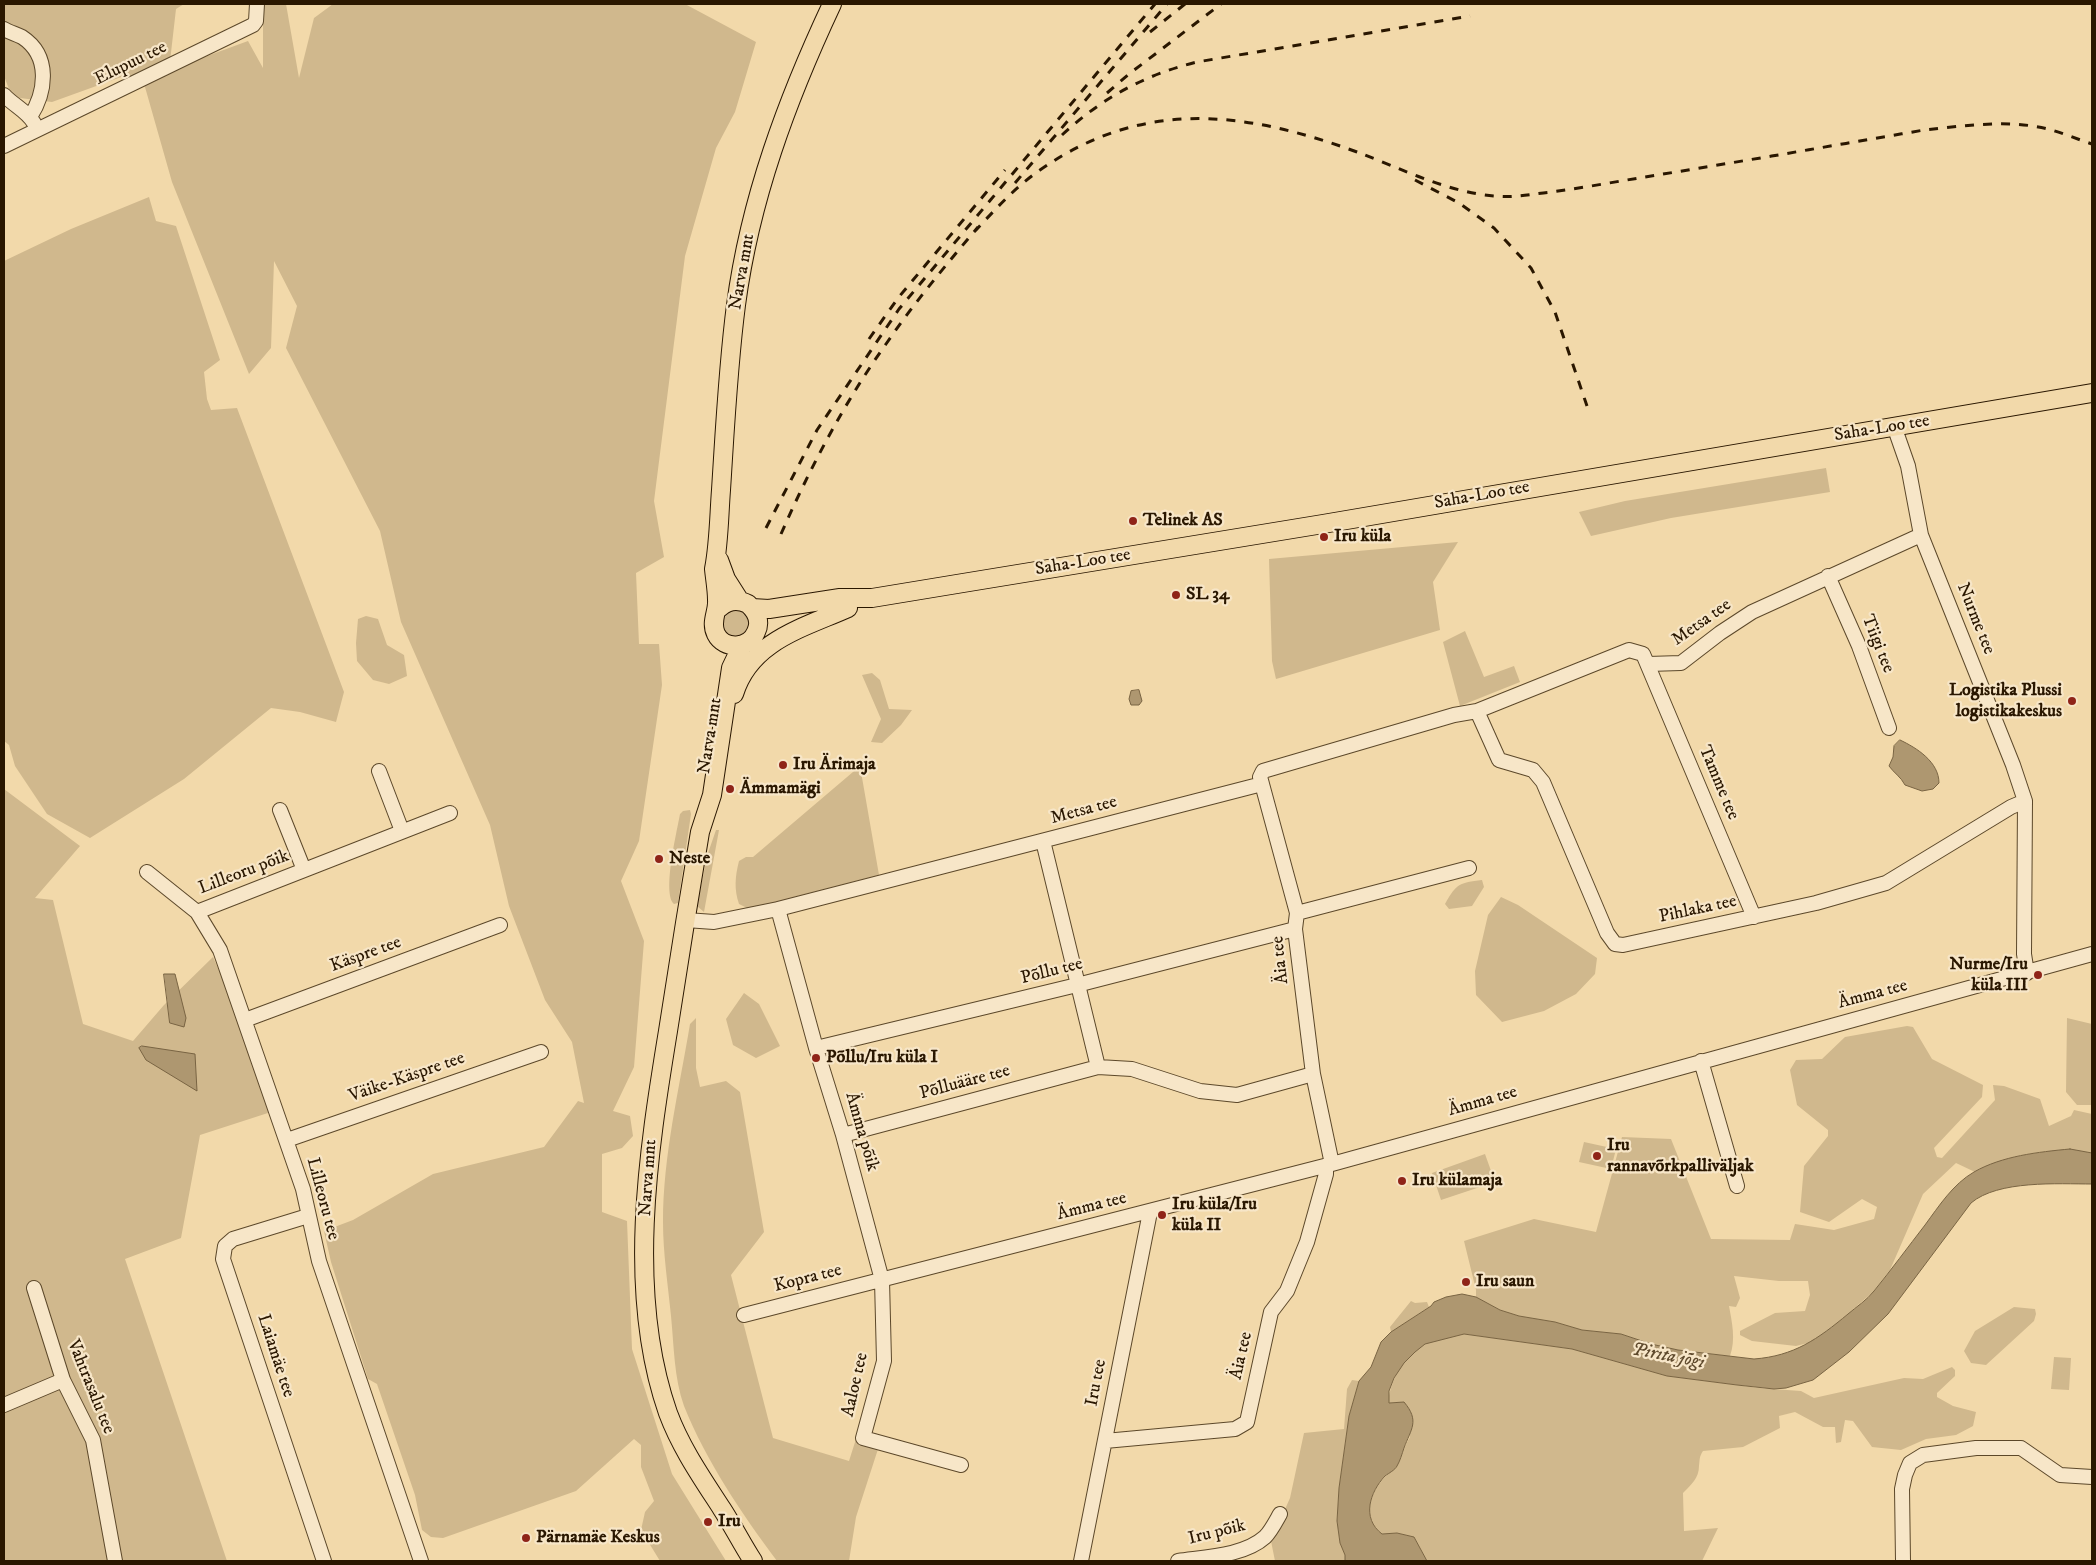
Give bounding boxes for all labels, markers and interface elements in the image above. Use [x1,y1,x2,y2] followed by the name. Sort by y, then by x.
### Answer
[91,37,171,91] street label: Elupuu tee
[726,232,760,312] street label: Narva mnt
[1833,411,1931,447] street label: Saha-Loo tee
[1433,477,1531,515] street label: Saha-Loo tee
[1143,510,1223,532] place label: Telinek AS
[1127,515,1139,527] marker: Telinek AS
[1334,526,1391,548] place label: Iru küla
[1318,531,1330,543] marker: Iru küla
[1034,545,1132,581] street label: Saha-Loo tee
[1951,580,1999,658] street label: Nurme tee
[1186,584,1229,606] place label: SL 34
[1170,589,1182,601] marker: SL 34
[1668,595,1736,651] street label: Metsa tee
[1856,612,1898,676] street label: Tiigi tee
[1949,680,2062,722] place label: Logistika Plussi logistikakeskus
[2066,695,2078,707] marker: Logistika Plussi logistikakeskus
[694,696,728,776] street label: Narva mnt
[1693,743,1743,823] street label: Tamme tee
[793,754,876,776] place label: Iru Ärimaja
[777,759,789,771] marker: Iru Ärimaja
[740,778,821,800] place label: Ämmamägi
[724,783,736,795] marker: Ämmamägi
[1049,792,1119,830] street label: Metsa tee
[196,846,292,900] street label: Lilleoru põik
[669,848,710,870] place label: Neste
[653,853,665,865] marker: Neste
[1657,891,1739,929] street label: Pihlaka tee
[328,932,404,978] street label: Käspre tee
[1268,935,1294,985] street label: Äia tee
[1019,954,1085,990] street label: Põllu tee
[1950,954,2028,996] place label: Nurme/Iru küla III
[2032,969,2044,981] marker: Nurme/Iru küla III
[1836,975,1910,1015] street label: Ämma tee
[826,1047,938,1069] place label: Põllu/Iru küla I
[346,1048,468,1108] street label: Väike-Käspre tee
[810,1052,822,1064] marker: Põllu/Iru küla I
[918,1061,1012,1105] street label: Põlluääre tee
[1446,1082,1520,1122] street label: Ämma tee
[839,1090,883,1174] street label: Ämma põik
[1607,1135,1754,1178] place label: Iru rannavõrkpalliväljak
[636,1139,662,1217] street label: Narva mnt
[1591,1150,1603,1162] marker: Iru rannavõrkpalliväljak
[301,1155,343,1243] street label: Lilleoru tee
[1412,1170,1502,1192] place label: Iru külamaja
[1396,1175,1408,1187] marker: Iru külamaja
[1055,1188,1129,1226] street label: Ämma tee
[1172,1194,1257,1236] place label: Iru küla/Iru küla II
[1156,1209,1168,1221] marker: Iru küla/Iru küla II
[772,1260,844,1298] street label: Kopra tee
[1476,1271,1534,1293] place label: Iru saun
[1460,1276,1472,1288] marker: Iru saun
[251,1312,299,1400] street label: Laiamäe tee
[1226,1330,1258,1382] street label: Äia tee
[61,1337,119,1437] street label: Vahtrasalu tee
[1630,1339,1706,1375] water label: Pirita jõgi
[838,1351,874,1419] street label: Aaloe tee
[1082,1358,1112,1408] street label: Iru tee
[718,1511,741,1533] place label: Iru
[702,1516,714,1528] marker: Iru
[1186,1516,1248,1550] street label: Iru põik
[536,1527,660,1549] place label: Pärnamäe Keskus
[520,1532,532,1544] marker: Pärnamäe Keskus

